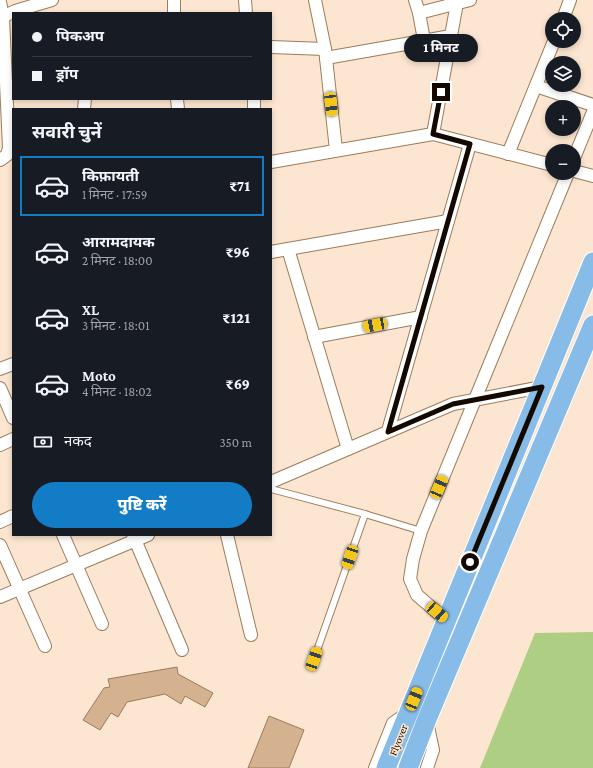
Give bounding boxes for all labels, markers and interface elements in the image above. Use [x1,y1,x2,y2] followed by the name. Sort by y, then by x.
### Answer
[545,12,581,180] map controls
[545,12,581,48] button: locate
[56,28,104,44] text: पिकअप
[404,34,478,62] callout: 1 मिनट
[423,40,459,55] text: 1 मिनट
[545,56,581,92] button: layers
[56,66,78,82] text: ड्रॉप
[432,83,450,101] route end
[324,91,338,117] car
[545,100,581,136] button: +
[32,122,102,142] text: सवारी चुनें
[545,144,581,180] button: −
[34,168,70,204] icon: car
[82,168,139,184] text: किफ़ायती
[229,178,250,194] text: ₹71
[82,187,147,202] text: 1 मिनट · 17:59
[34,234,70,270] icon: car
[82,234,155,250] text: आरामदायक
[225,244,250,260] text: ₹96
[82,253,153,268] text: 2 मिनट · 18:00
[34,300,70,336] icon: car
[82,302,99,318] text: XL
[222,310,250,326] text: ₹121
[362,317,388,333] car
[82,318,149,333] text: 3 मिनट · 18:01
[34,366,70,402] icon: car
[82,368,116,384] text: Moto
[226,376,250,392] text: ₹69
[82,384,152,399] text: 4 मिनट · 18:02
[32,431,54,453] icon: cash
[64,433,92,449] text: नकद
[219,435,252,450] text: 350 m
[429,474,449,500] car
[32,482,252,528] button: पुष्टि करें
[340,544,360,570] car
[461,553,479,571] route start
[424,600,450,624] car
[304,646,324,672] car
[404,686,424,712] car
[386,723,411,758] street label: Flyover

